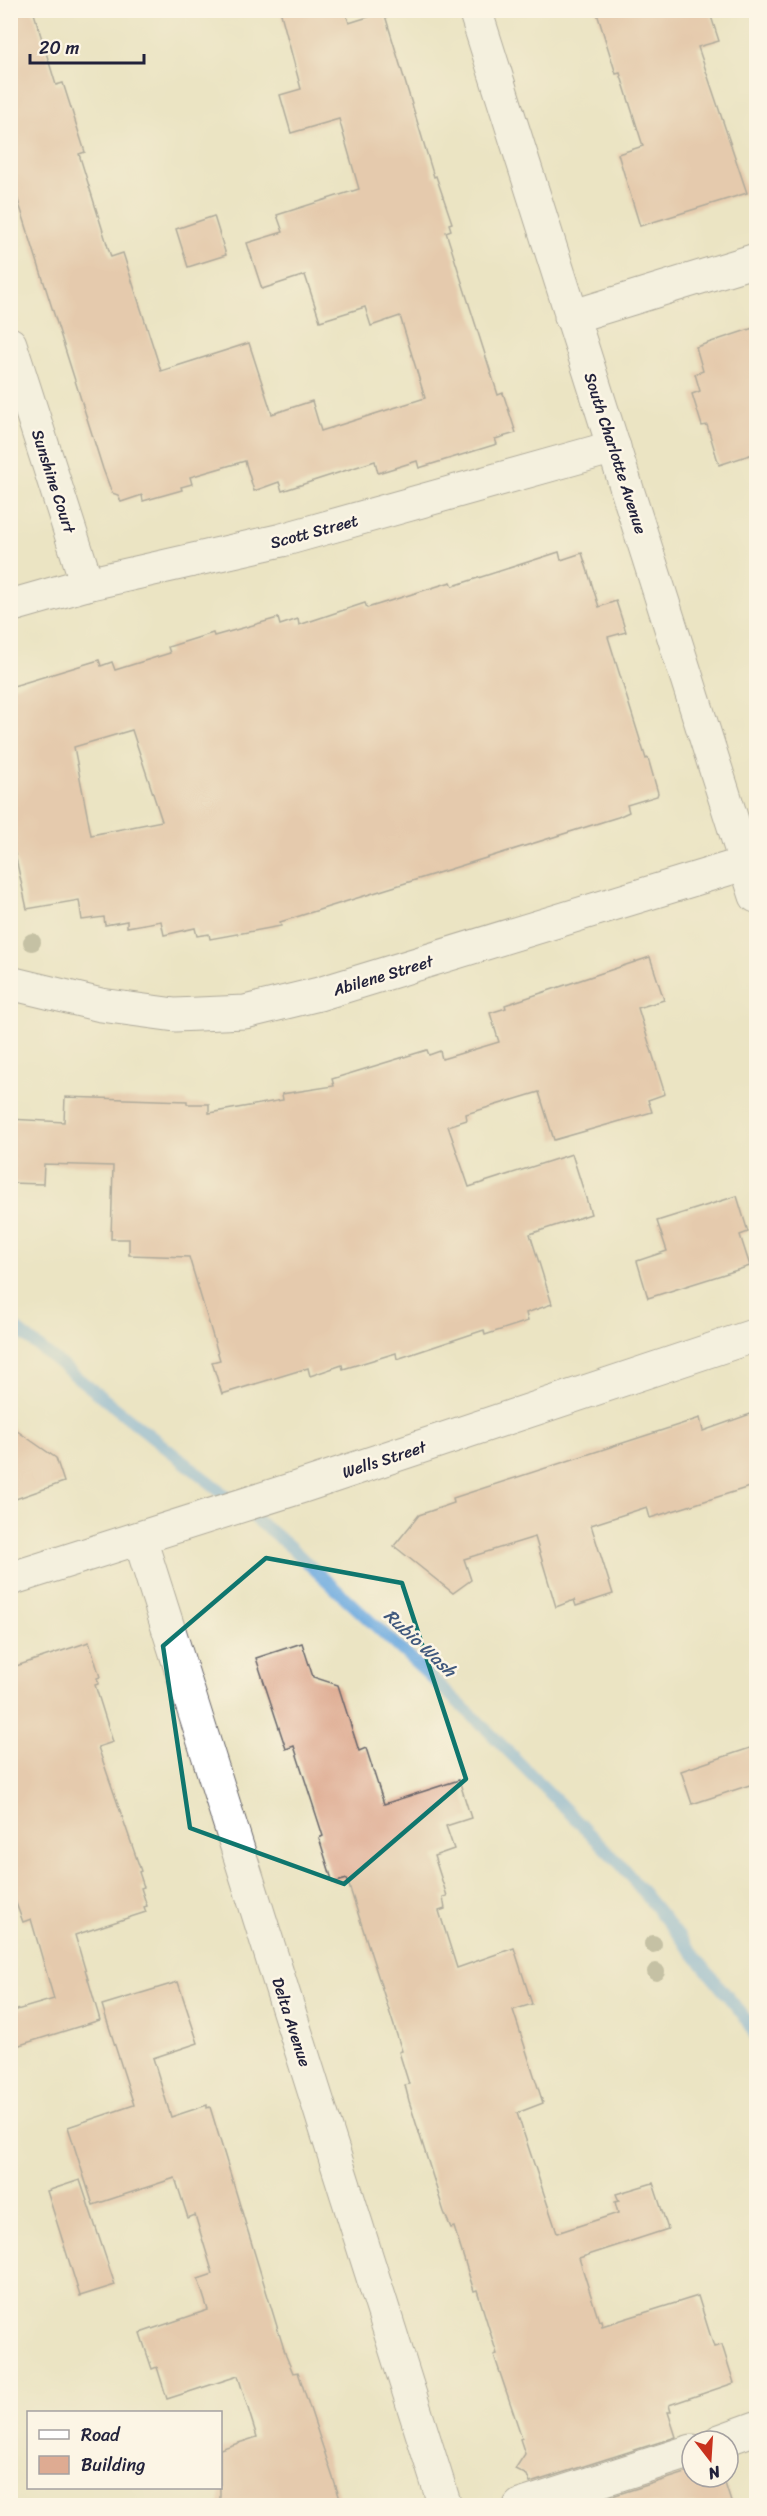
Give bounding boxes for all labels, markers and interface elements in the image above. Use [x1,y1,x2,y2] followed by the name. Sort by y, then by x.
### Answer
[30,27,144,65] scale bar
[39,32,79,64] text: 20 m
[576,368,655,538] street label: South Charlotte Avenue
[23,426,84,537] street label: Sunshine Court
[267,506,361,557] street label: Scott Street
[328,946,437,1005] street label: Abilene Street
[338,1432,430,1487] street label: Wells Street
[376,1601,465,1686] water label: Rubio Wash
[263,1974,320,2071] street label: Delta Avenue
[27,2411,222,2489] legend
[81,2419,121,2451] text: Road
[680,2429,740,2489] north arrow
[81,2449,145,2481] text: Building
[704,2457,725,2489] text: N

